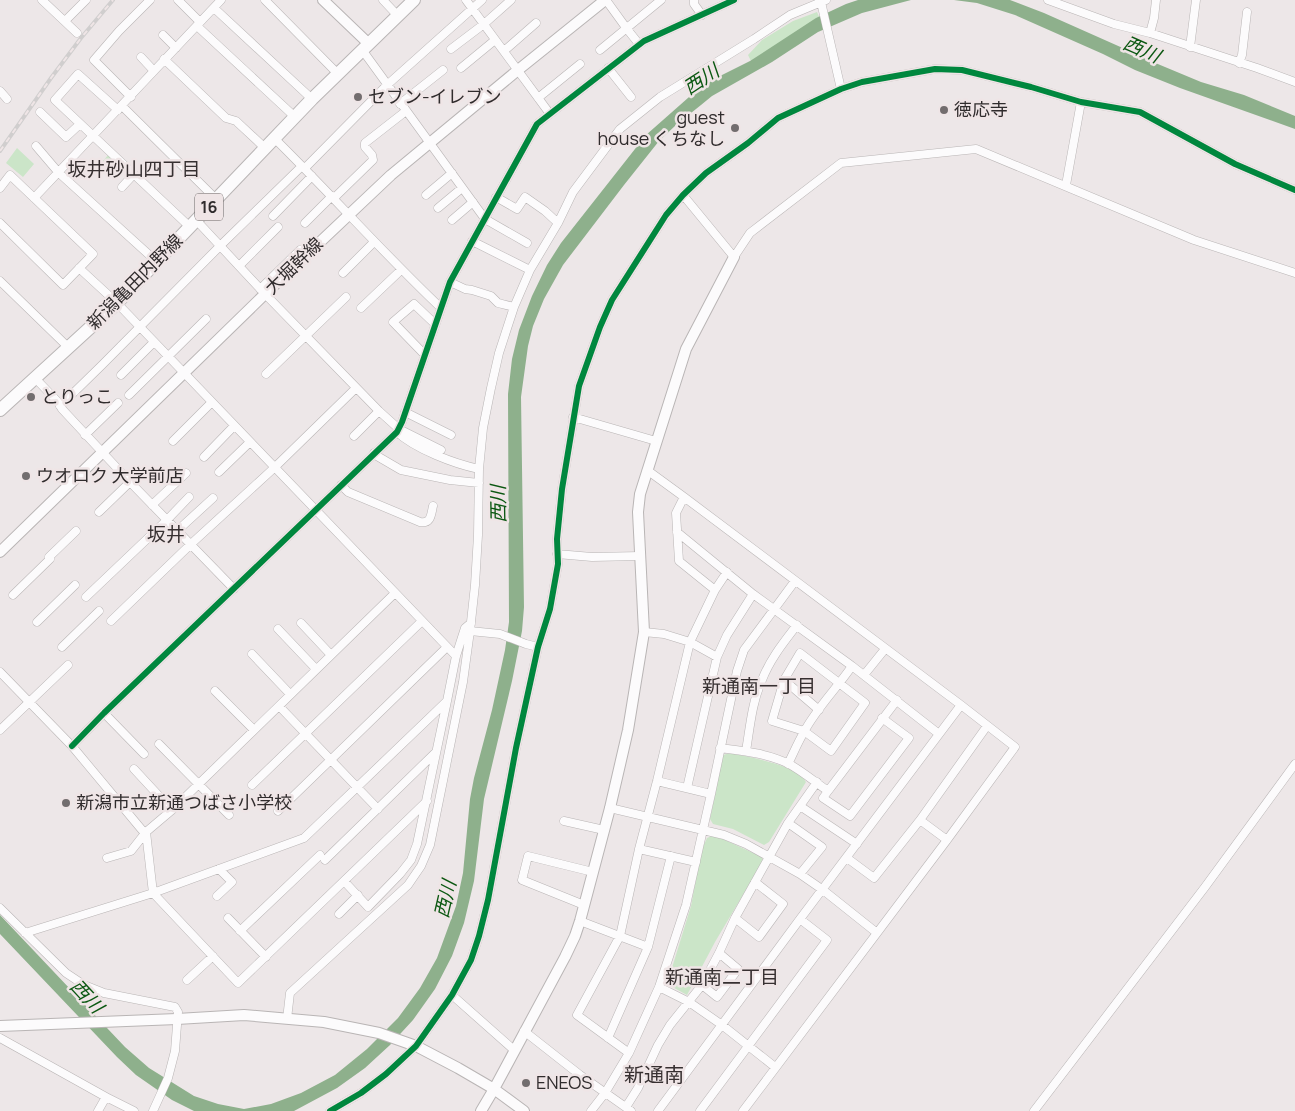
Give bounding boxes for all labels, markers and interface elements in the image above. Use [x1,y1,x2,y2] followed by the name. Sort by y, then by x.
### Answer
[1119,29,1166,69] water label: 西川
[678,57,726,100] water label: 西川
[368,84,502,108] place label: セブン-イレブン
[352,91,364,103] marker: セブン-イレブン
[954,97,1008,121] place label: 徳応寺
[938,104,950,116] marker: 徳応寺
[597,105,725,150] place label: guest house くちなし
[729,122,741,134] marker: guest house くちなし
[67,156,201,182] district label: 坂井砂山四丁目
[195,193,223,220] road number: 16
[81,228,187,334] street label: 新潟亀田内野線
[259,232,328,299] street label: 大堀幹線
[41,384,113,408] place label: とりっこ
[25,391,37,403] marker: とりっこ
[36,463,184,487] place label: ウオロク 大学前店
[20,470,32,482] marker: ウオロク 大学前店
[485,483,511,523] water label: 西川
[147,521,185,547] district label: 坂井
[702,673,816,699] district label: 新通南一丁目
[76,790,292,814] place label: 新潟市立新通つばさ小学校
[60,797,72,809] marker: 新潟市立新通つばさ小学校
[428,876,462,920] water label: 西川
[665,964,779,990] district label: 新通南二丁目
[65,973,111,1020] water label: 西川
[624,1061,684,1088] district label: 新通南
[536,1070,592,1094] place label: ENEOS
[520,1077,532,1089] marker: ENEOS

